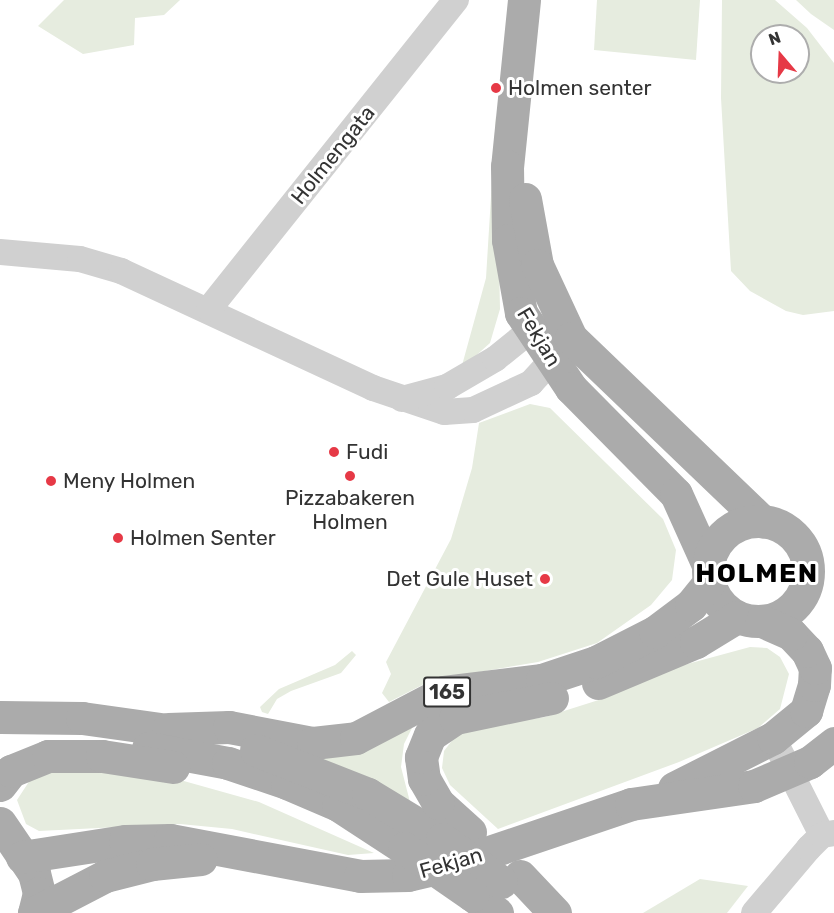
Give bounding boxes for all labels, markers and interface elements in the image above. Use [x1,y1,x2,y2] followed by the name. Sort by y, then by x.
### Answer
[750,24,810,84] north arrow
[766,28,783,49] text: N
[508,75,651,101] place label: Holmen senter
[489,81,503,95] marker: Holmen senter
[286,101,380,209] street label: Holmengata
[512,303,566,371] street label: Fekjan
[346,439,388,465] place label: Fudi
[327,445,341,459] marker: Fudi
[63,468,196,494] place label: Meny Holmen
[343,469,357,483] marker: Pizzabakeren Holmen
[44,474,58,488] marker: Meny Holmen
[285,485,415,535] place label: Pizzabakeren Holmen
[130,525,276,551] place label: Holmen Senter
[111,531,125,545] marker: Holmen Senter
[695,558,819,590] district label: HOLMEN
[386,566,533,592] place label: Det Gule Huset
[538,572,552,586] marker: Det Gule Huset
[423,675,471,709] road number: 165
[417,842,485,884] street label: Fekjan

